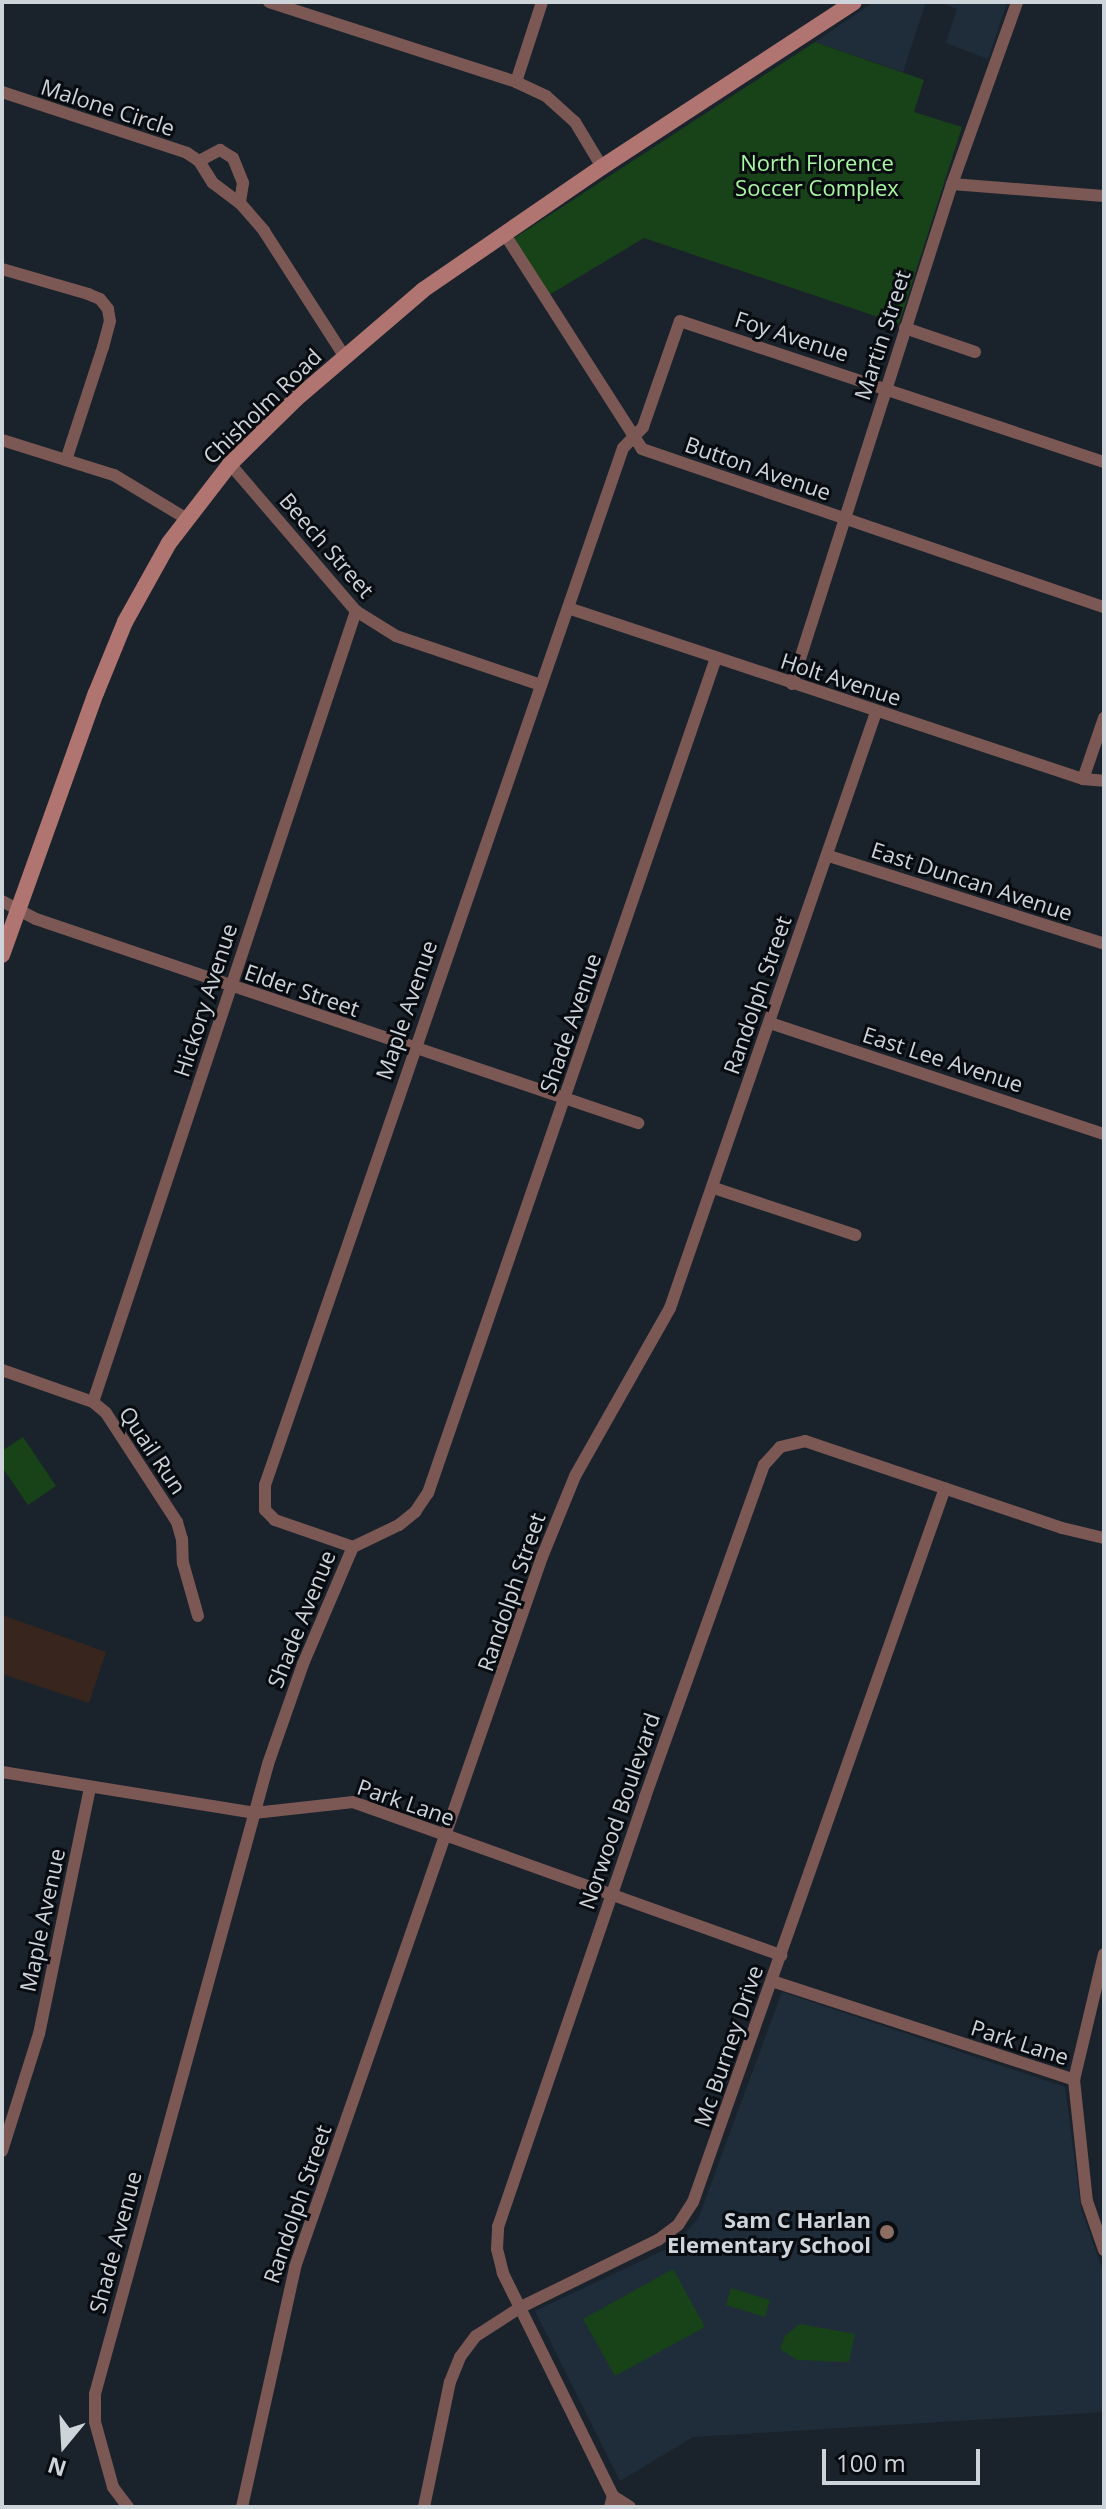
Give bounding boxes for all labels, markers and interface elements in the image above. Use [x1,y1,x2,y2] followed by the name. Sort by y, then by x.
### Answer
[38,73,178,141] street label: Malone Circle
[735,149,899,200] park label: North Florence Soccer Complex
[849,267,915,403] street label: Martin Street
[732,305,852,367] street label: Foy Avenue
[197,343,327,469] street label: Chisholm Road
[682,431,834,505] street label: Button Avenue
[274,487,380,603] street label: Beech Street
[777,647,905,711] street label: Holt Avenue
[868,836,1076,926] street label: East Duncan Avenue
[718,912,796,1078] street label: Randolph Street
[168,920,242,1080] street label: Hickory Avenue
[370,937,442,1083] street label: Maple Avenue
[534,950,606,1096] street label: Shade Avenue
[241,958,363,1022] street label: Elder Street
[860,1021,1026,1097] street label: East Lee Avenue
[114,1401,192,1499] street label: Quail Run
[472,1509,550,1675] street label: Randolph Street
[261,1546,341,1692] street label: Shade Avenue
[573,1709,665,1913] street label: Norwood Boulevard
[354,1773,458,1831] street label: Park Lane
[14,1846,70,1994] street label: Maple Avenue
[688,1962,768,2130] street label: Mc Burney Drive
[968,2014,1072,2070] street label: Park Lane
[258,2121,336,2287] street label: Randolph Street
[83,2168,147,2316] street label: Shade Avenue
[667,2206,871,2258] place label: Sam C Harlan Elementary School
[878,2223,896,2241] marker: Sam C Harlan Elementary School
[24,2405,104,2485] north arrow
[826,2433,984,2483] scale bar
[836,2446,906,2479] text: 100 m
[43,2451,70,2485] text: N

